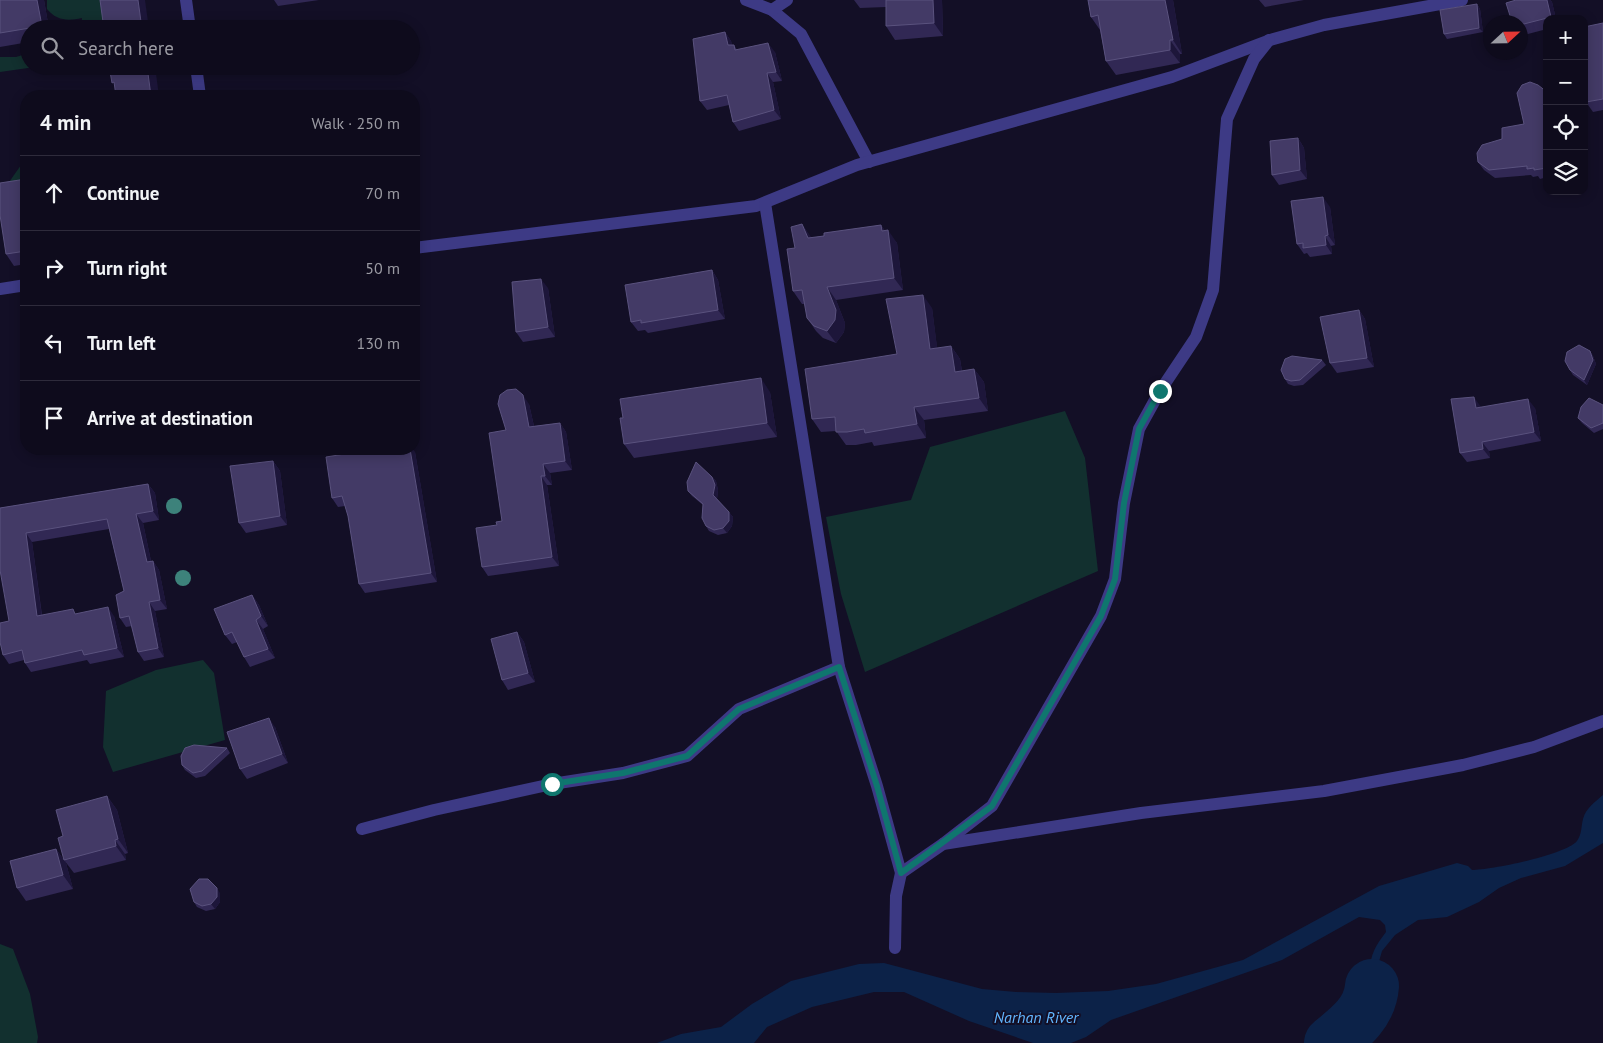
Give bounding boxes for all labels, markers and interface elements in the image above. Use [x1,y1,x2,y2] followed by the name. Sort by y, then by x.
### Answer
[1483,15,1528,60] north arrow
[1543,15,1588,195] map controls
[1543,15,1588,60] button: +
[20,20,420,75] search box
[38,34,66,62] icon: search
[78,36,174,60] text: Search here
[1543,60,1588,105] button: −
[1543,105,1588,150] button: locate
[40,109,91,136] text: 4 min
[311,113,400,133] text: Walk · 250 m
[1543,150,1588,195] button: layers
[40,179,68,207] icon: ahead
[87,181,159,205] text: Continue
[365,183,400,203] text: 70 m
[40,254,68,282] icon: right
[87,256,167,280] text: Turn right
[365,258,400,278] text: 50 m
[40,329,68,357] icon: left
[87,331,156,355] text: Turn left
[357,333,400,353] text: 130 m
[1149,380,1172,403] route end
[40,404,68,432] icon: arrive
[87,406,253,430] text: Arrive at destination
[541,773,564,796] route start
[994,1007,1080,1027] water label: Narhan River

